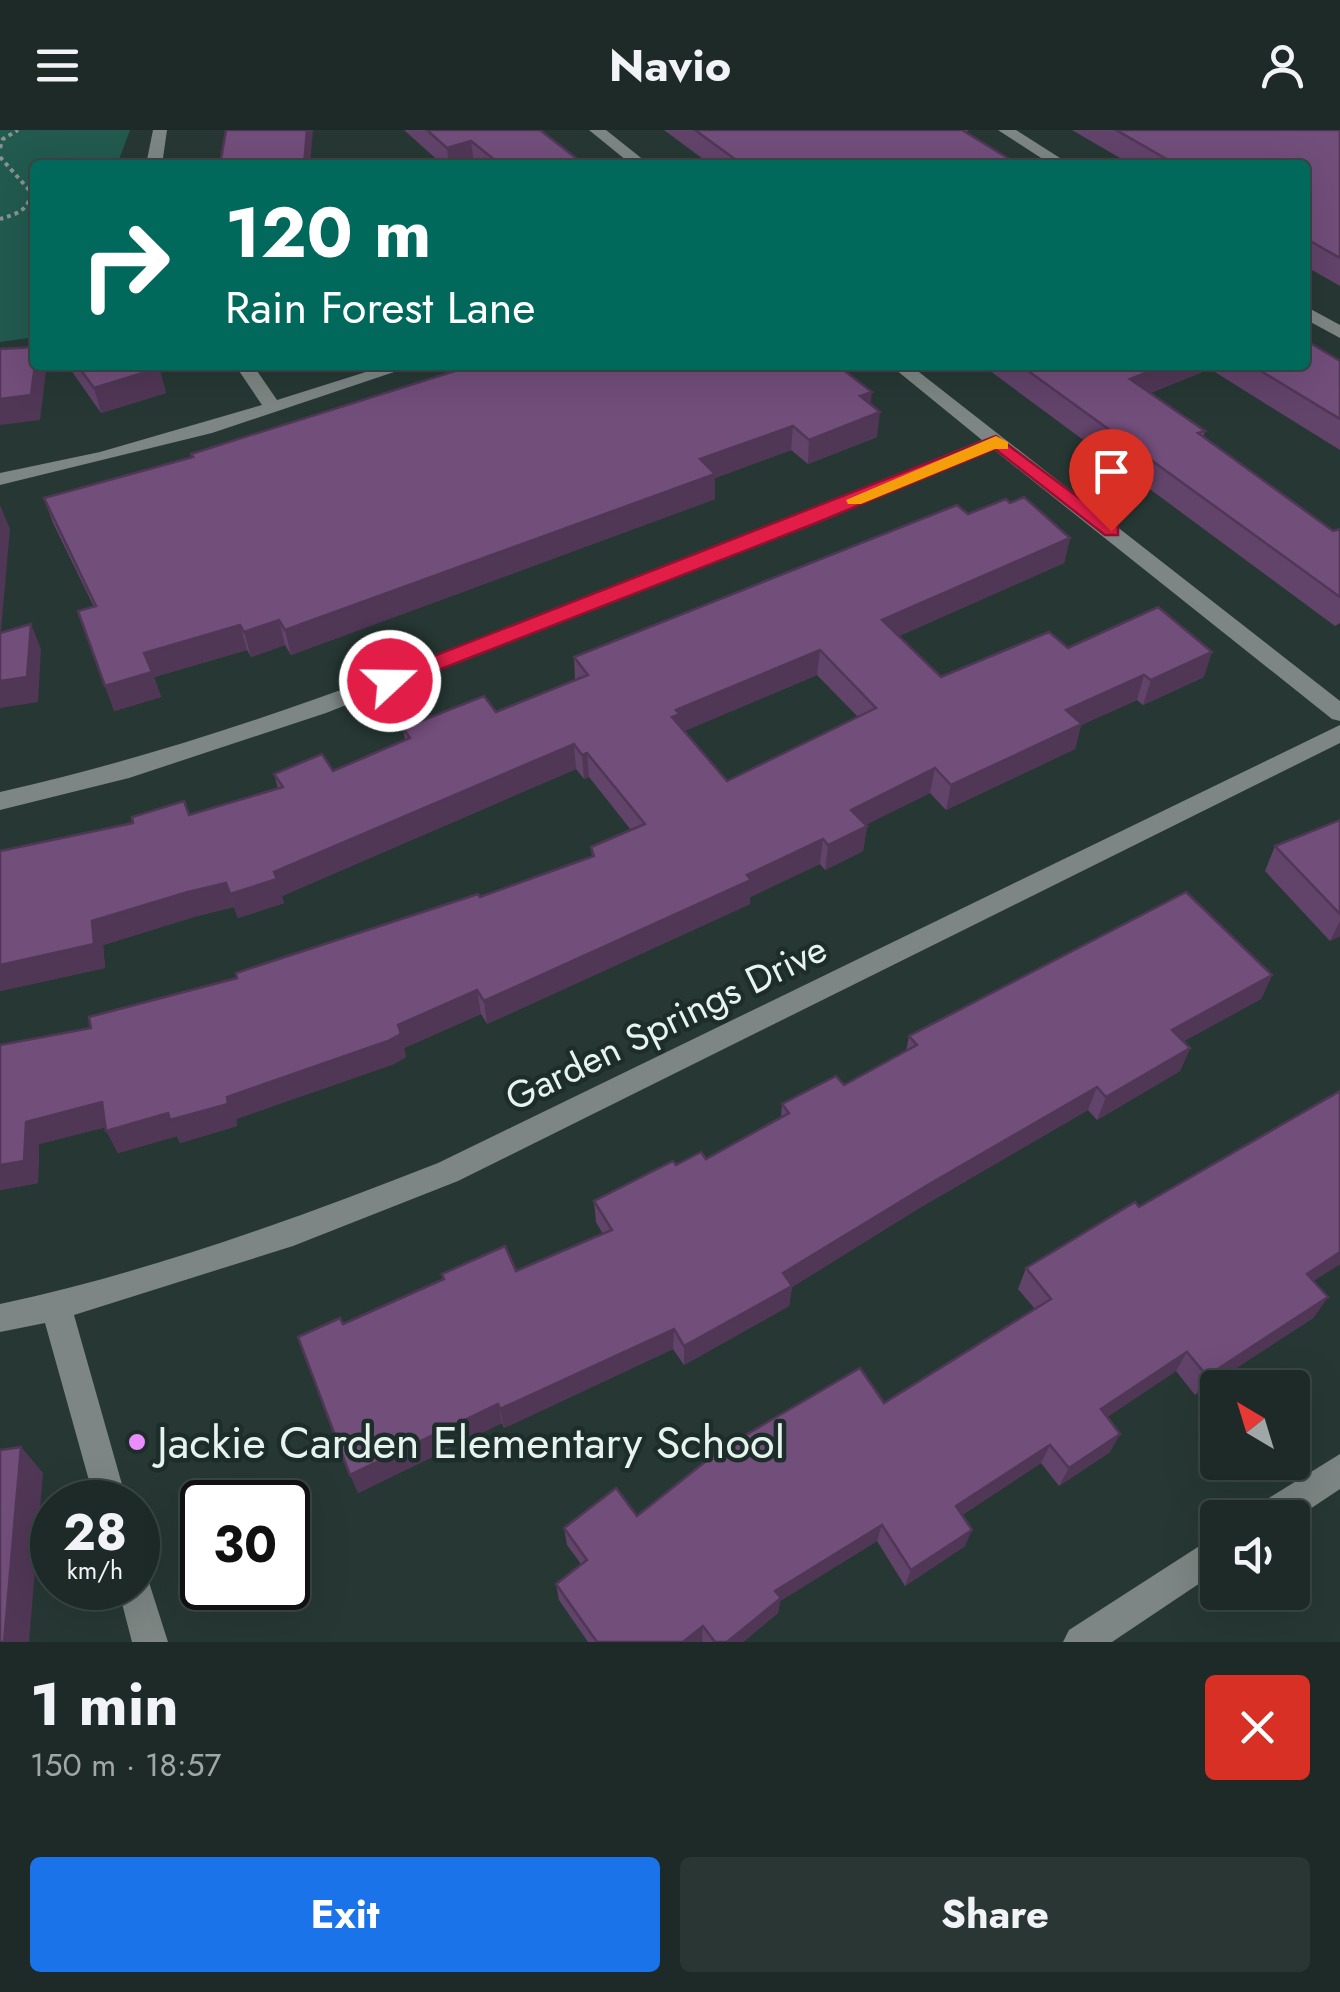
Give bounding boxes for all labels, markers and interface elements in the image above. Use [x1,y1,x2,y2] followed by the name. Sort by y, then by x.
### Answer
[609,33,731,98] text: Navio
[30,38,85,93] icon: menu
[1255,38,1310,93] icon: person
[225,182,431,283] text: 120 m
[60,200,190,330] icon: right
[225,275,535,340] text: Rain Forest Lane
[1069,429,1154,532] pin
[1084,444,1139,499] icon: arrive
[338,629,442,733] position arrow
[496,921,836,1124] street label: Garden Springs Drive
[1200,1370,1310,1480] north arrow
[1200,1370,1310,1610] map controls
[152,1410,785,1475] place label: Jackie Carden Elementary School
[126,1431,148,1453] marker: Jackie Carden Elementary School
[180,1480,310,1610] speed limit sign: 30
[63,1496,127,1569] text: 28
[1200,1500,1310,1610] button: sound
[67,1552,123,1588] text: km/h
[30,1661,179,1748] text: 1 min
[1205,1675,1310,1780] button: close
[30,1742,221,1788] text: 150 m · 18:57
[30,1857,660,1972] button: Exit
[680,1857,1310,1972] button: Share

